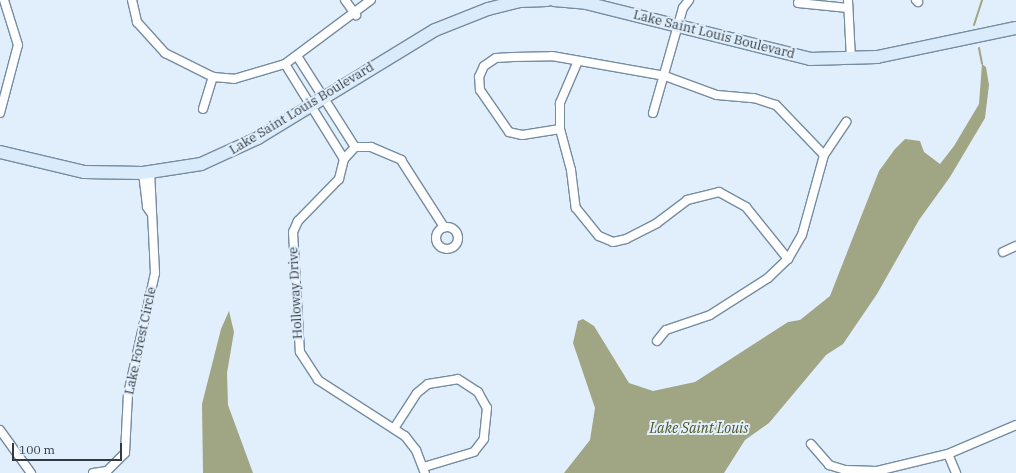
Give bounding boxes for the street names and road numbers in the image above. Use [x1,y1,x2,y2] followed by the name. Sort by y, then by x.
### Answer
[632,7,796,63] street label: Lake Saint Louis Boulevard
[227,60,377,158] street label: Lake Saint Louis Boulevard
[286,246,306,340] street label: Holloway Drive
[122,286,160,396] street label: Lake Forest Circle

